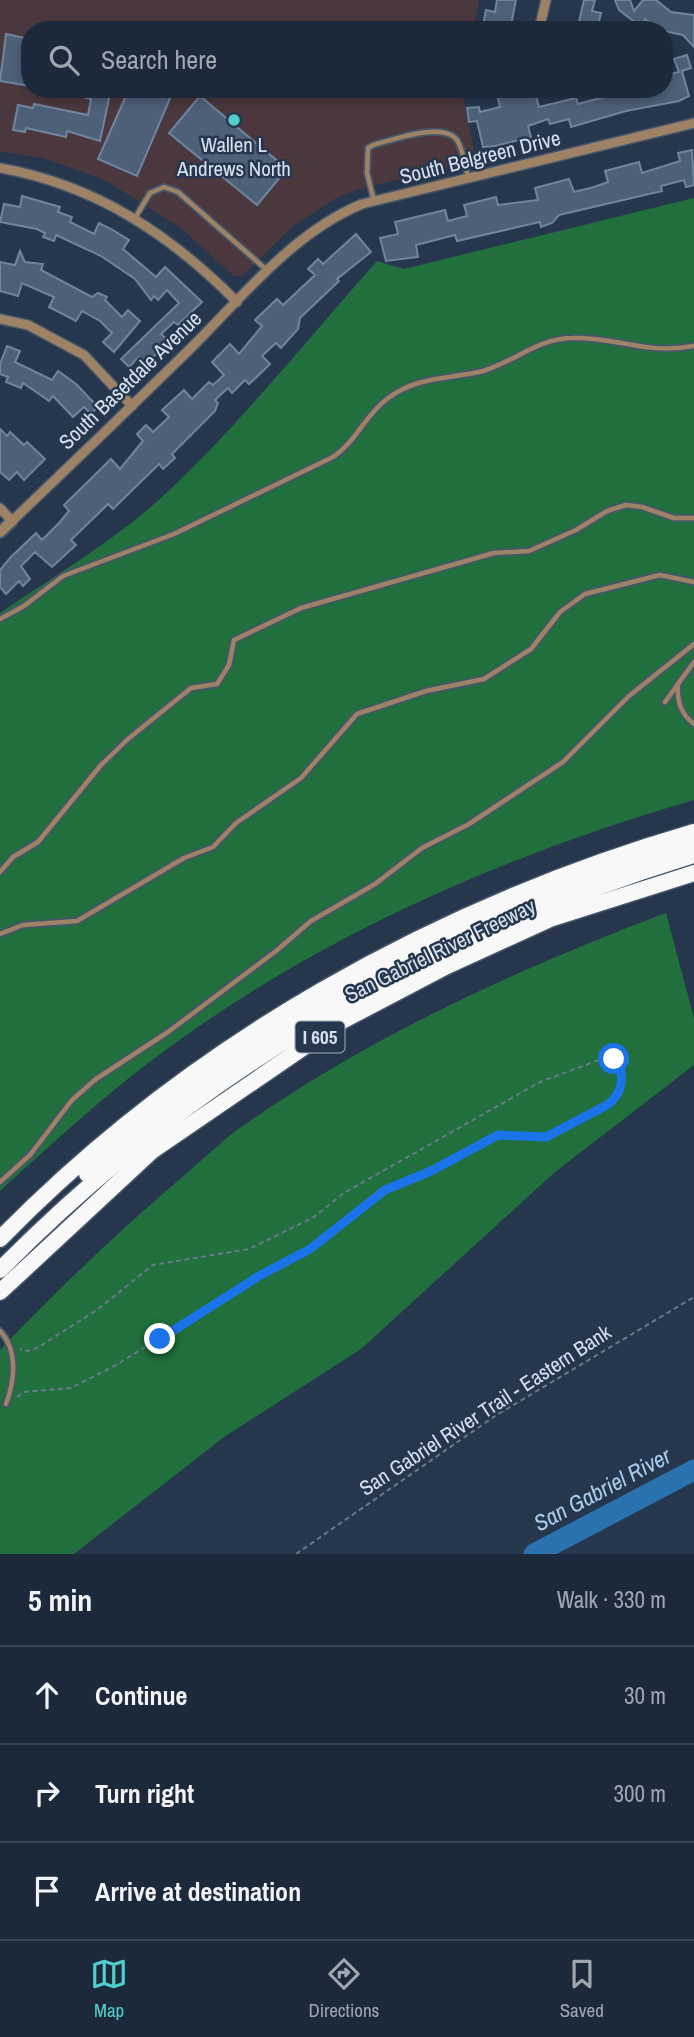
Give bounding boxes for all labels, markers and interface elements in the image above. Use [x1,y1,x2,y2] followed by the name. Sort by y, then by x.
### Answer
[21,21,673,98] search box
[45,41,83,79] icon: search
[101,42,217,77] text: Search here
[226,112,242,128] marker: Wallen L Andrews North
[397,123,563,191] street label: South Belgreen Drive
[176,130,291,183] place label: Wallen L Andrews North
[52,304,208,456] street label: South Basetdale Avenue
[340,891,540,1009] street label: San Gabriel River Freeway
[296,1021,344,1052] road number: I 605
[598,1043,629,1074] route start
[354,1319,616,1501] street label: San Gabriel River Trail - Eastern Bank
[144,1323,175,1354] route end
[529,1441,675,1537] water label: San Gabriel River
[28,1580,92,1620] text: 5 min
[557,1584,666,1615] text: Walk · 330 m
[28,1676,66,1714] icon: ahead
[95,1678,187,1713] text: Continue
[624,1680,666,1711] text: 30 m
[28,1774,66,1812] icon: right
[95,1776,194,1811] text: Turn right
[614,1778,666,1809] text: 300 m
[28,1872,66,1910] icon: arrive
[95,1874,301,1909] text: Arrive at destination
[90,1955,128,2023] tab: Map
[308,1955,379,2023] tab: Directions
[560,1955,604,2023] tab: Saved

